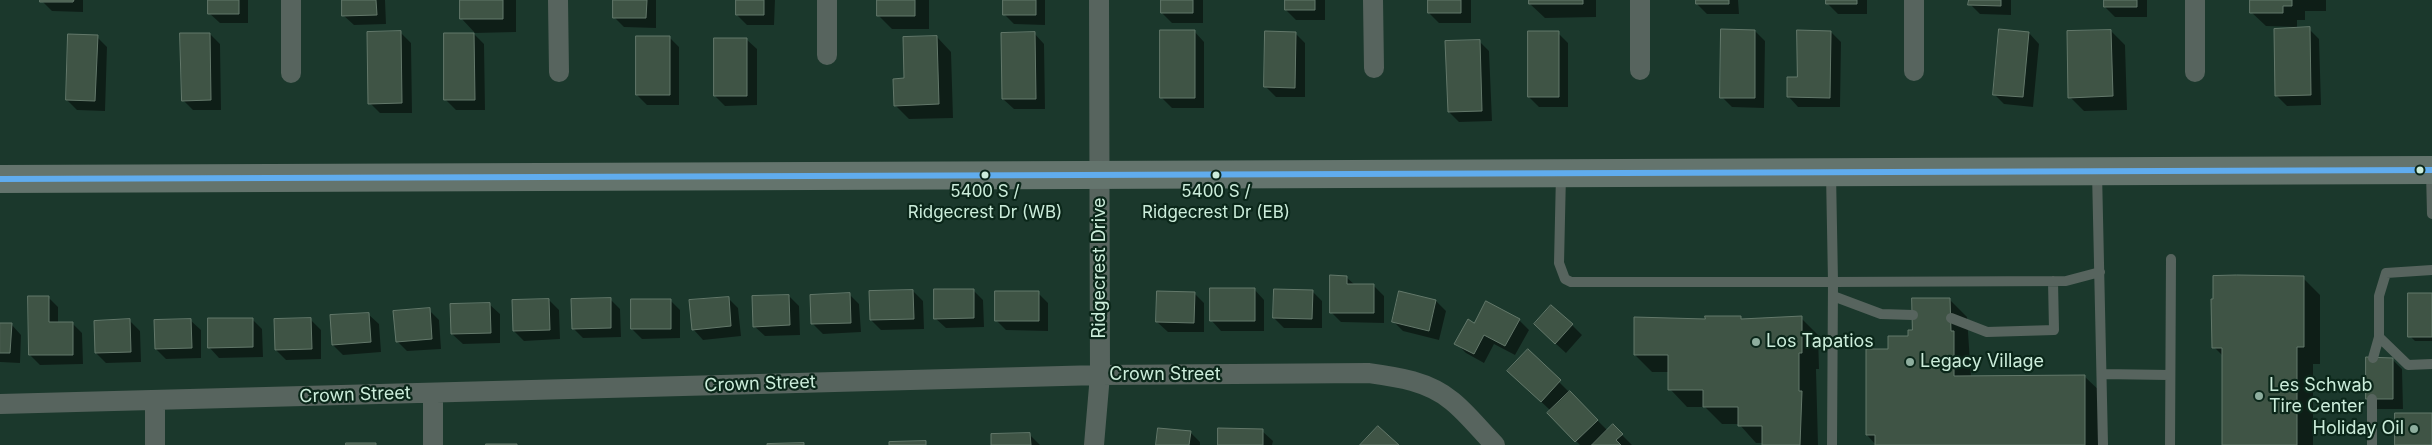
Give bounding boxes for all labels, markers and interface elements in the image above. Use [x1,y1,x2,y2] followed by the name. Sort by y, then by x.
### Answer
[2415,165,2425,175] unlabelled marker
[980,170,990,180] marker: 5400 S / Ridgecrest Dr (WB)
[1211,170,1221,180] marker: 5400 S / Ridgecrest Dr (EB)
[908,182,1062,222] place label: 5400 S / Ridgecrest Dr (WB)
[1142,182,1290,222] place label: 5400 S / Ridgecrest Dr (EB)
[1089,198,1111,338] street label: Ridgecrest Drive
[1766,331,1874,353] place label: Los Tapatios
[1750,336,1762,348] marker: Los Tapatios
[1920,351,2044,373] place label: Legacy Village
[1904,356,1916,368] marker: Legacy Village
[1109,364,1221,386] street label: Crown Street
[704,371,816,397] street label: Crown Street
[2269,375,2373,418] place label: Les Schwab Tire Center
[299,382,411,408] street label: Crown Street
[2253,390,2265,402] marker: Les Schwab Tire Center
[2313,418,2404,440] place label: Holiday Oil
[2408,423,2420,435] marker: Holiday Oil

